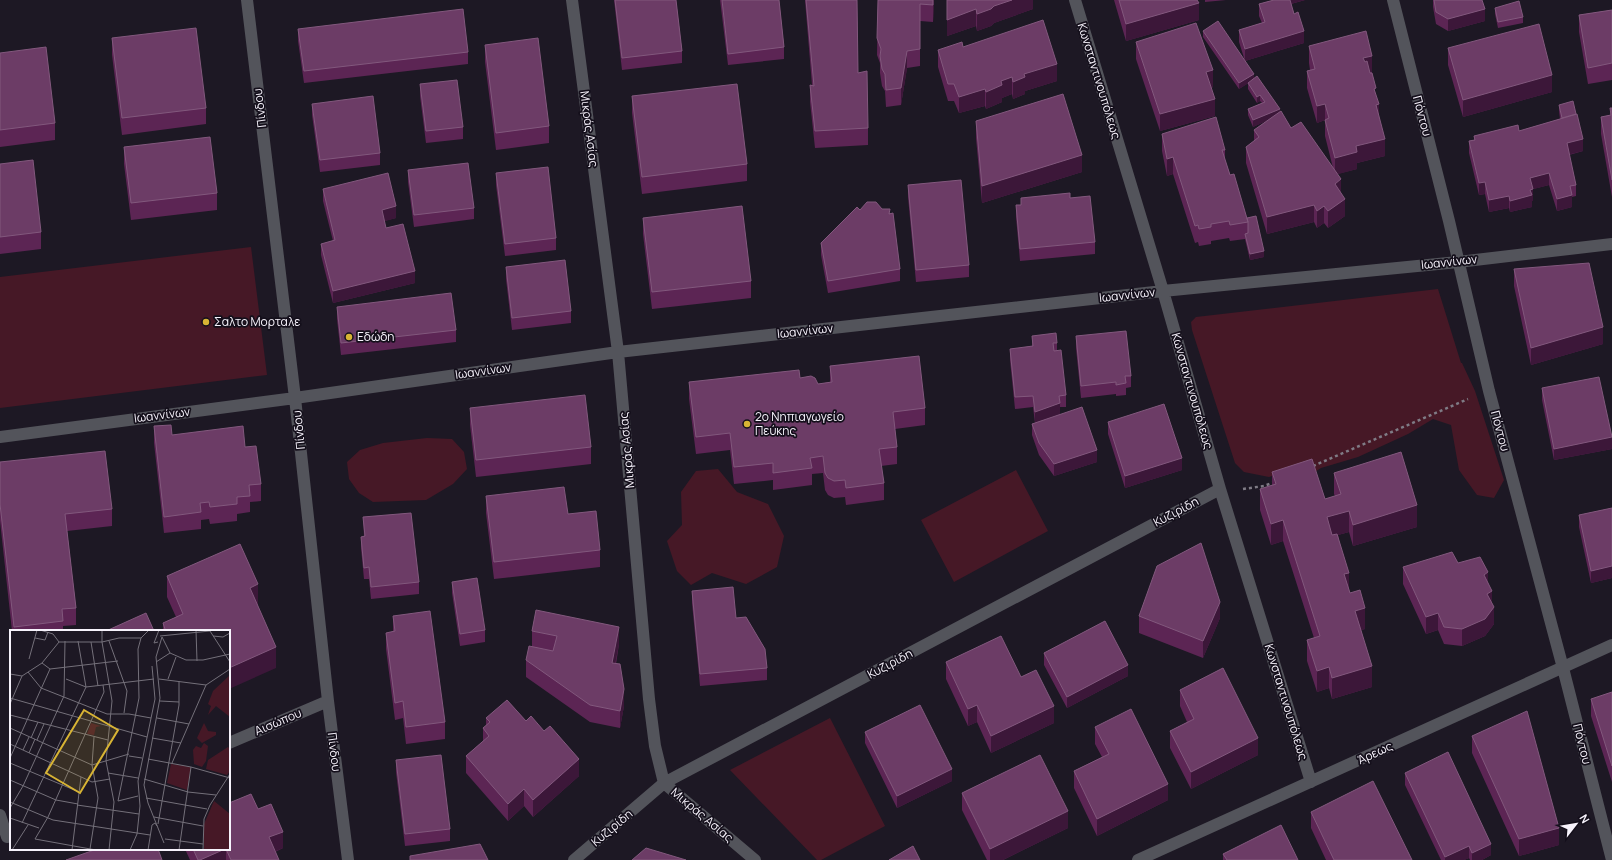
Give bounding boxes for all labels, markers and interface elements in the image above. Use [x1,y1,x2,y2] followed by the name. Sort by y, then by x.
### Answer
[1074,21,1125,141] street label: Κωνσταντινουπόλεως
[249,88,270,128] street label: Πίνδου
[576,90,603,168] street label: Μικράς Ασίας
[1409,94,1436,138] street label: Πόντου
[1420,250,1478,273] street label: Ιωαννίνων
[1098,283,1156,306] street label: Ιωαννίνων
[214,313,300,330] place label: Σαλτο Μορταλε
[201,317,211,327] marker: Σαλτο Μορταλε
[776,319,834,342] street label: Ιωαννίνων
[357,328,394,345] place label: Εδώδη
[1168,331,1217,451] street label: Κωνσταντινουπόλεως
[344,332,354,342] marker: Εδώδη
[454,358,512,383] street label: Ιωαννίνων
[133,403,191,426] street label: Ιωαννίνων
[755,408,844,439] place label: 2ο Νηπιαγωγείο Πεύκης
[1487,409,1514,453] street label: Πόντου
[288,410,309,450] street label: Πίνδου
[615,411,638,489] street label: Μικράς Ασίας
[742,419,752,429] marker: 2ο Νηπιαγωγείο Πεύκης
[1150,492,1202,531] street label: Κυζιρίδη
[10,630,230,850] inset map
[1261,642,1312,762] street label: Κωνσταντινουπόλεως
[864,644,916,683] street label: Κυζιρίδη
[252,704,304,739] street label: Αισώπου
[1569,722,1596,766] street label: Πόντου
[324,732,345,772] street label: Πίνδου
[1354,737,1395,768] street label: Άρεως
[668,784,737,846] street label: Μικράς Ασίας
[1556,804,1596,844] north arrow
[587,805,636,850] street label: Κυζιρίδη
[1577,811,1594,826] text: N

